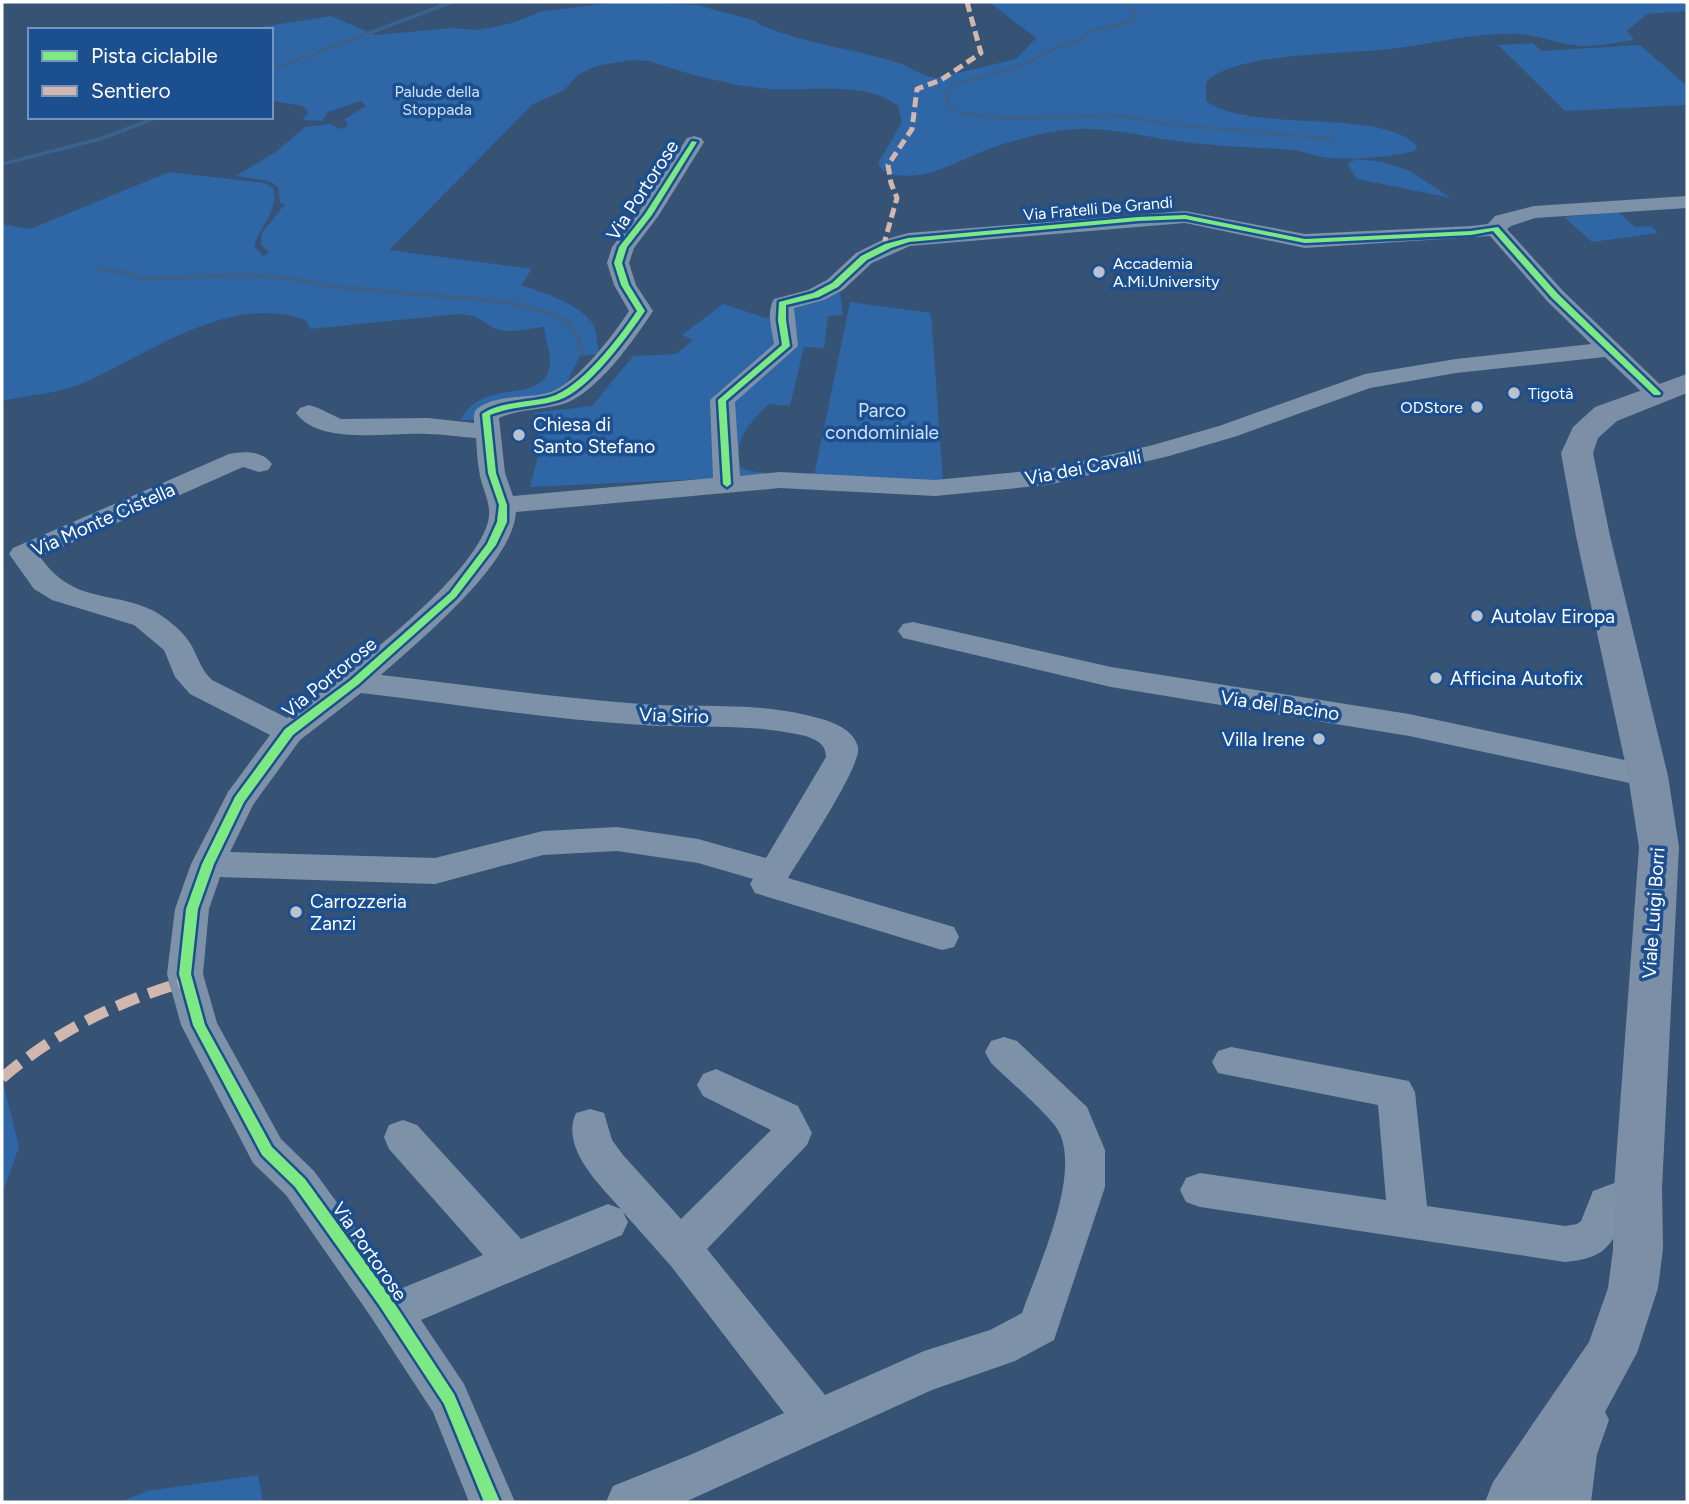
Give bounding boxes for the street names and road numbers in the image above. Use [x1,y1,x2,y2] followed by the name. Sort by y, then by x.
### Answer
[601,136,683,245] street label: Via Portorose
[1023,193,1174,224] street label: Via Fratelli De Grandi
[1023,445,1143,490] street label: Via dei Cavalli
[28,478,178,561] street label: Via Monte Cistella
[277,632,381,723] street label: Via Portorose
[1219,686,1341,725] street label: Via del Bacino
[639,703,709,728] street label: Via Sirio
[1637,847,1670,979] street label: Viale Luigi Borri
[327,1198,412,1305] street label: Via Portorose

